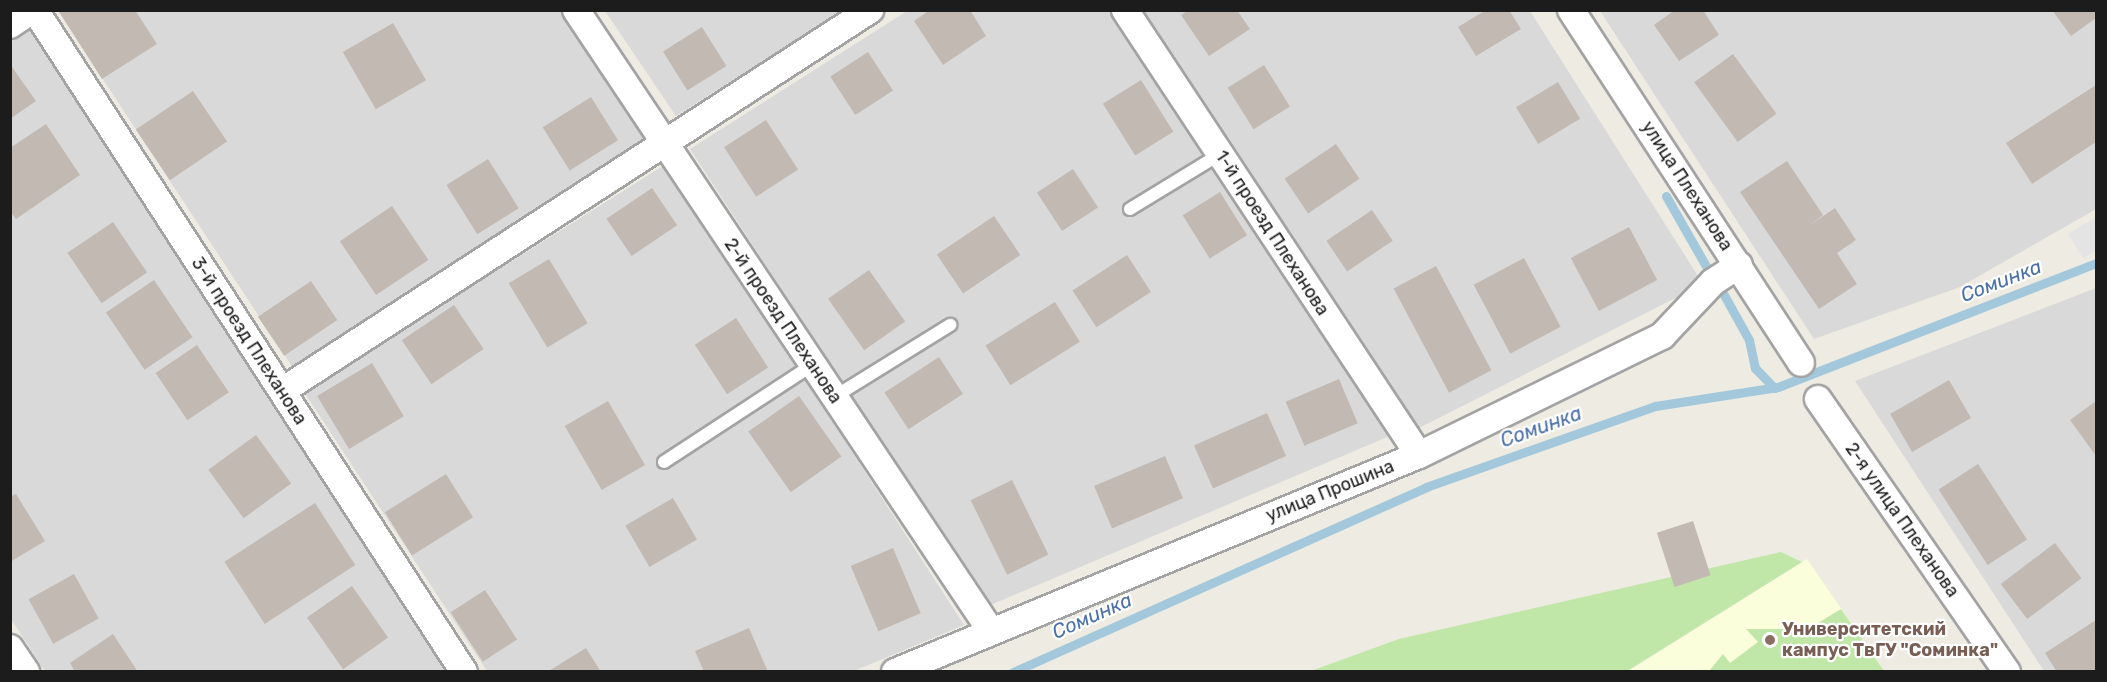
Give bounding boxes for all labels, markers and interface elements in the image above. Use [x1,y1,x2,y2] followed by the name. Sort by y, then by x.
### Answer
[1637,117,1737,255] street label: улица Плеханова
[1211,146,1333,320] street label: 1-й проезд Плеханова
[720,234,846,408] street label: 2-й проезд Плеханова
[187,253,311,429] street label: 3-й проезд Плеханова
[1957,255,2045,307] water label: Соминка
[1497,401,1585,453] water label: Соминка
[1841,439,1963,601] street label: 2-я улица Плеханова
[1263,455,1397,527] street label: улица Прошина
[1048,588,1136,644] water label: Соминка
[1782,619,1998,662] place label: Университетский кампус ТвГУ "Соминка"
[1763,633,1777,647] marker: Университетский кампус ТвГУ "Соминка"

